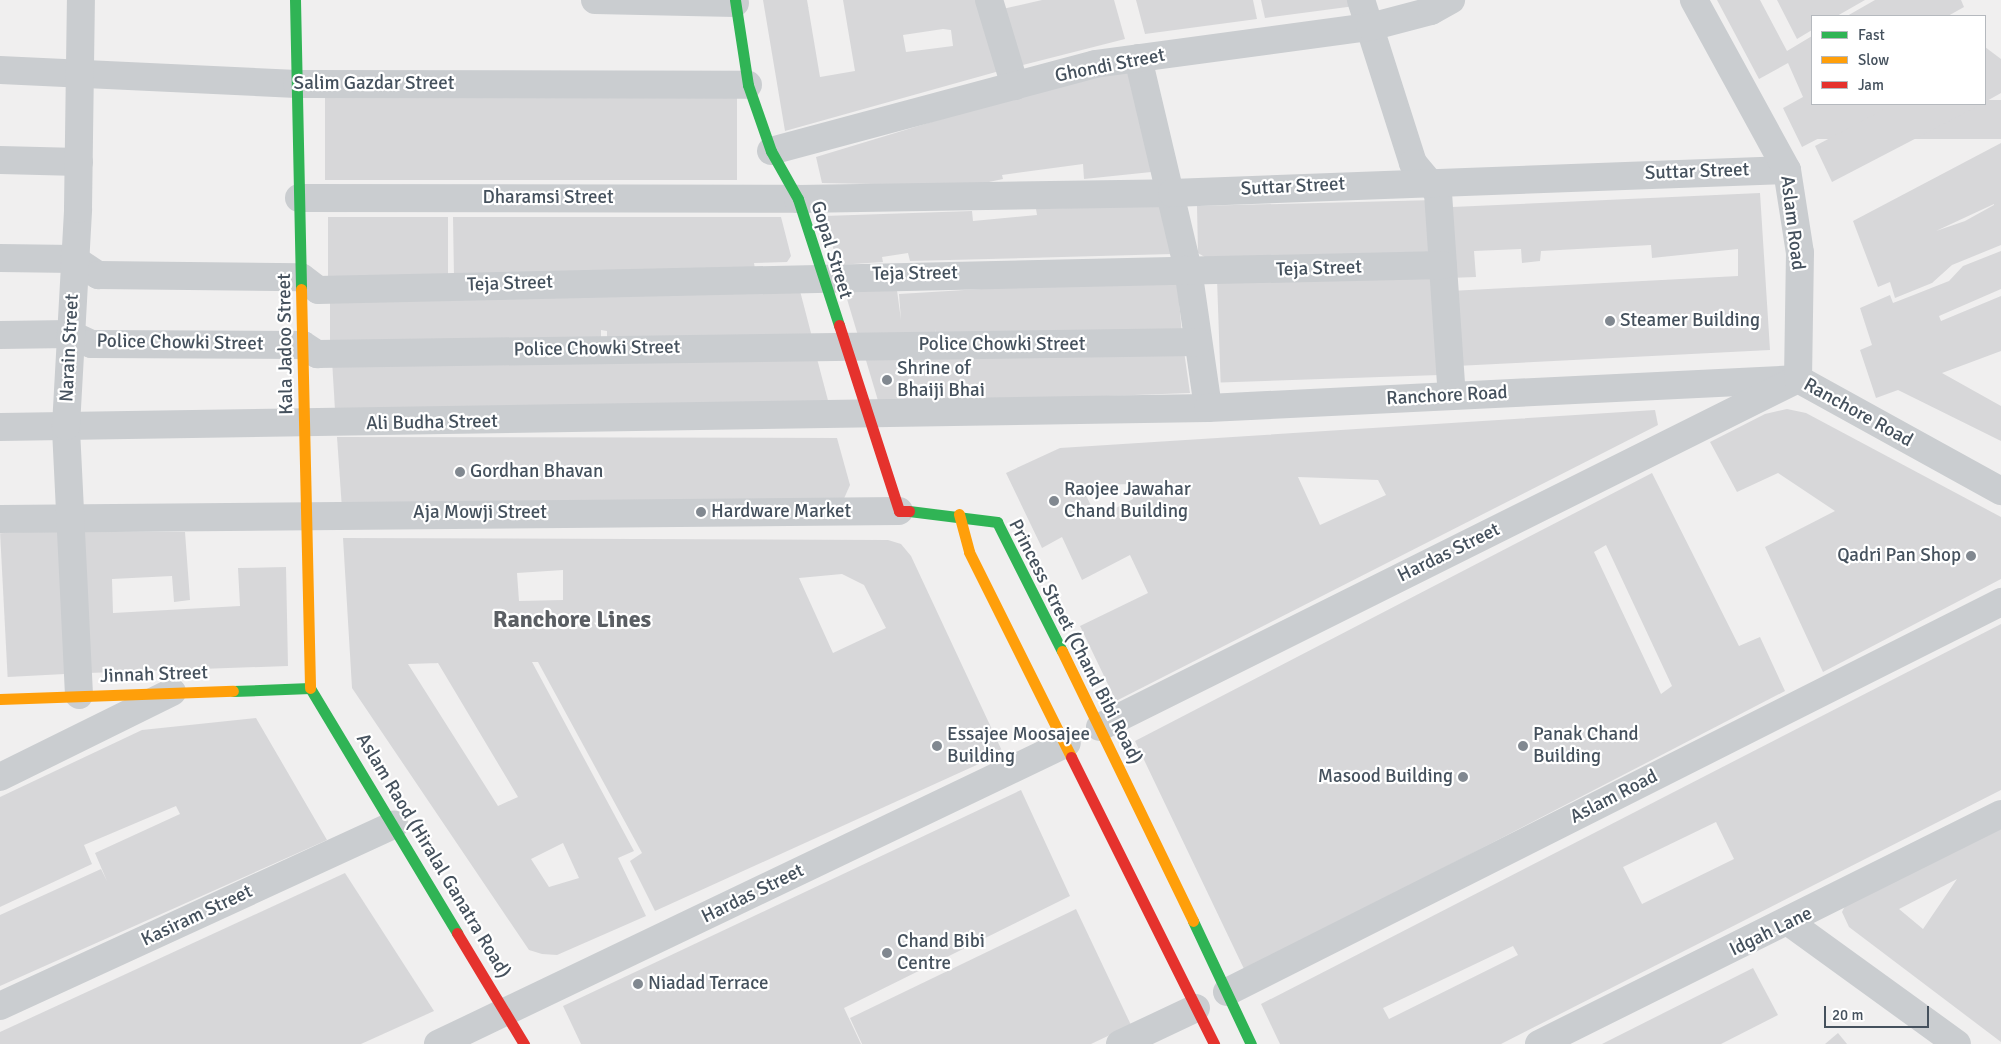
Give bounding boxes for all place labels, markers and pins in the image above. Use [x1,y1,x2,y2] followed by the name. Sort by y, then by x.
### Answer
[1620,310,1760,332] place label: Steamer Building
[1604,315,1616,327] marker: Steamer Building
[897,358,985,402] place label: Shrine of Bhaiji Bhai
[881,374,893,386] marker: Shrine of Bhaiji Bhai
[470,461,603,483] place label: Gordhan Bhavan
[454,466,466,478] marker: Gordhan Bhavan
[1064,479,1191,523] place label: Raojee Jawahar Chand Building
[1048,495,1060,507] marker: Raojee Jawahar Chand Building
[711,501,851,523] place label: Hardware Market
[695,506,707,518] marker: Hardware Market
[1837,545,1961,567] place label: Qadri Pan Shop
[1965,550,1977,562] marker: Qadri Pan Shop
[947,724,1090,768] place label: Essajee Moosajee Building
[1533,724,1639,768] place label: Panak Chand Building
[931,740,943,752] marker: Essajee Moosajee Building
[1517,740,1529,752] marker: Panak Chand Building
[1318,766,1453,788] place label: Masood Building
[1457,771,1469,783] marker: Masood Building
[897,931,985,975] place label: Chand Bibi Centre
[881,947,893,959] marker: Chand Bibi Centre
[648,973,769,995] place label: Niadad Terrace
[632,978,644,990] marker: Niadad Terrace

